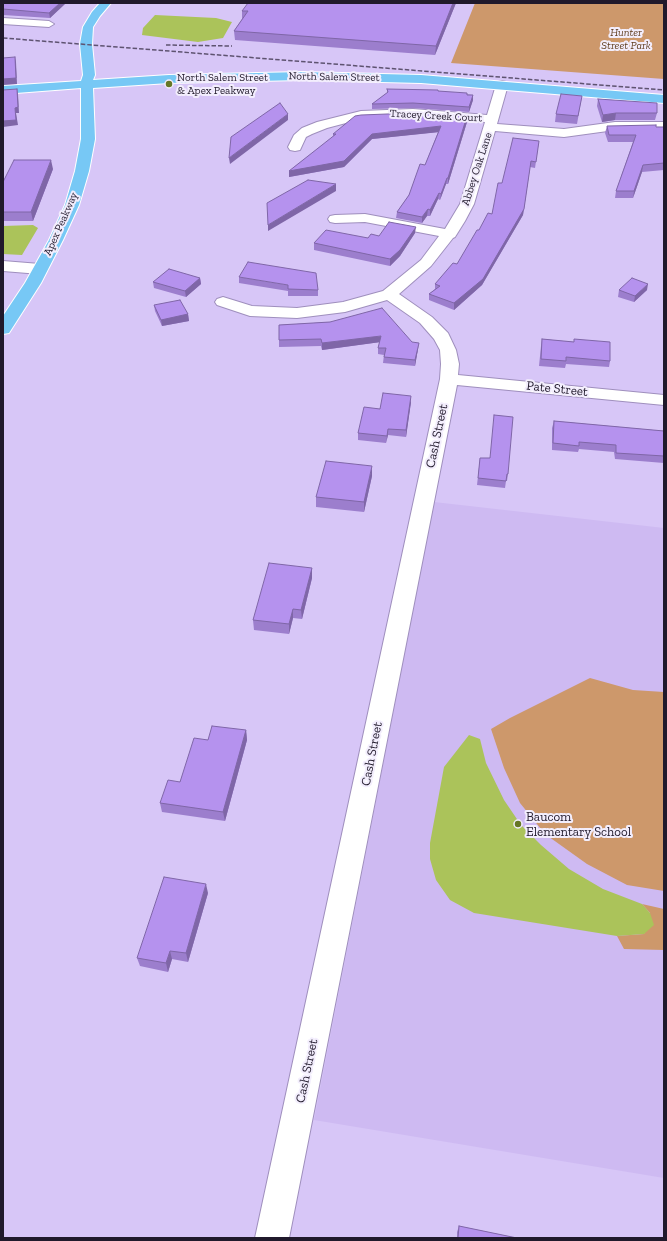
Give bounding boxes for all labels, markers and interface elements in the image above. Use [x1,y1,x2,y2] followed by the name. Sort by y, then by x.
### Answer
[601,26,651,52] park label: Hunter Street Park
[288,70,380,84] street label: North Salem Street
[177,71,268,97] place label: North Salem Street & Apex Peakway
[164,79,174,89] marker: North Salem Street & Apex Peakway
[389,107,483,125] street label: Tracey Creek Court
[459,131,495,207] street label: Abbey Oak Lane
[41,190,81,258] street label: Apex Peakway
[525,378,589,400] street label: Pate Street
[423,403,451,469] street label: Cash Street
[358,721,386,787] street label: Cash Street
[526,809,631,840] place label: Baucom Elementary School
[513,819,523,829] marker: Baucom Elementary School
[293,1038,321,1104] street label: Cash Street

